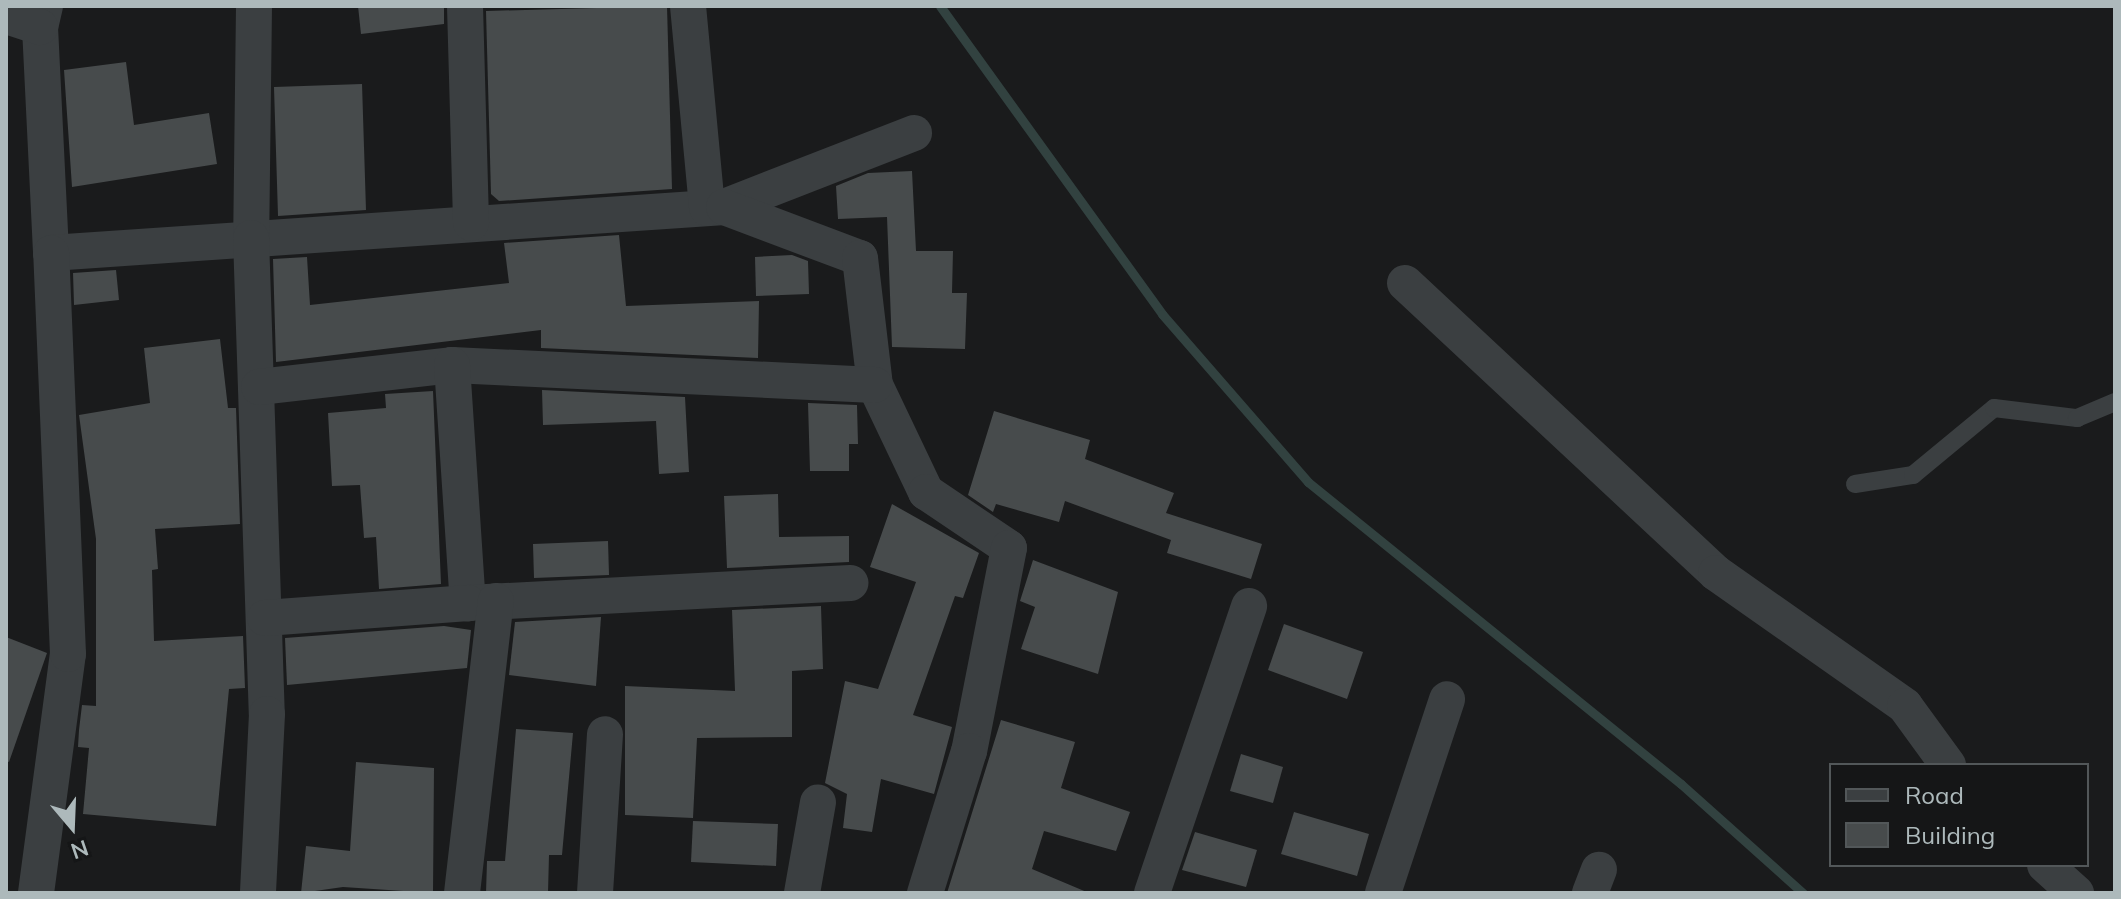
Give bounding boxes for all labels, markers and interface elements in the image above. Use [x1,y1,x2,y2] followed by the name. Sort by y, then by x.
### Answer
[1829,763,2089,867] legend
[1905,780,1964,810] text: Road
[32,787,112,867] north arrow
[1905,820,1995,850] text: Building
[67,834,92,866] text: N

